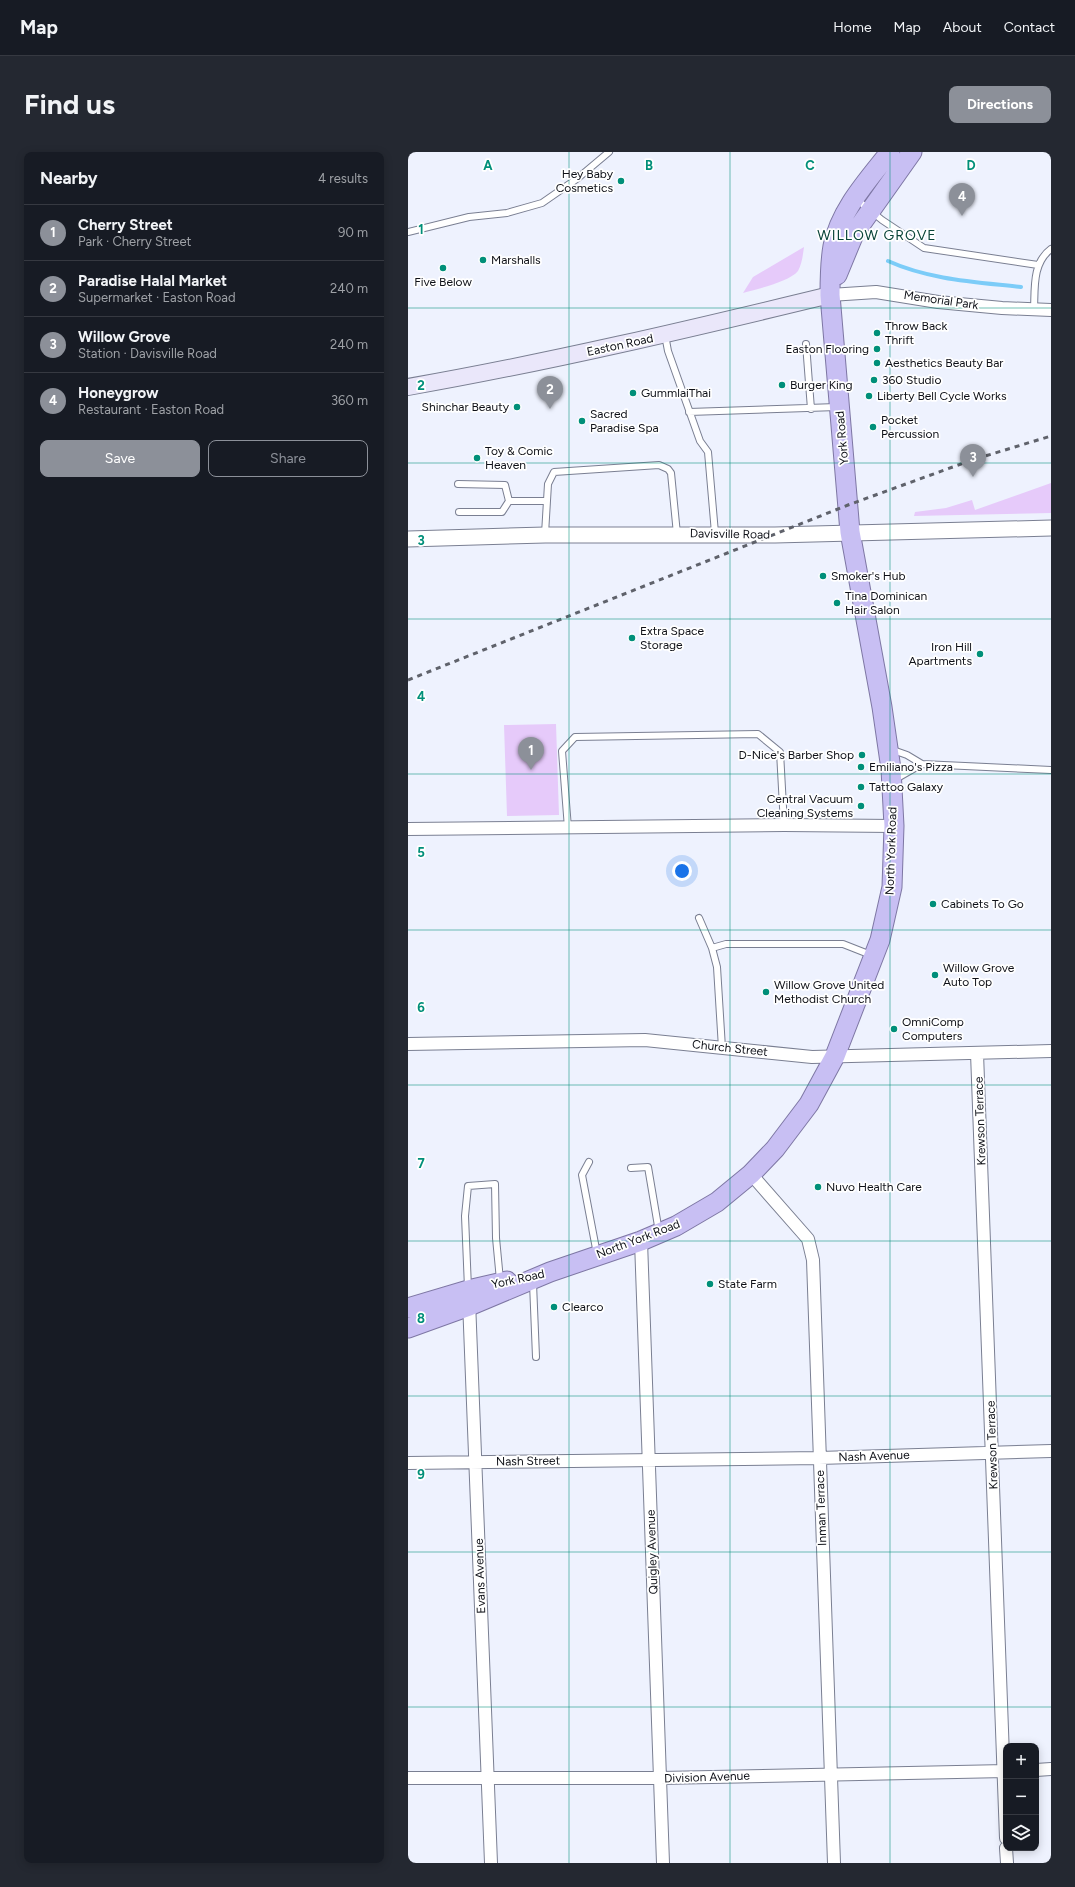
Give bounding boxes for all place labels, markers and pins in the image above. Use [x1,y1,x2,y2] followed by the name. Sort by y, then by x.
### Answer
[556,167,614,195] place label: Hey Baby Cosmetics
[616,176,626,186] marker: Hey Baby Cosmetics
[949,183,975,216] pin: 4
[491,253,541,267] place label: Marshalls
[478,255,488,265] marker: Marshalls
[438,263,448,273] marker: Five Below
[414,275,472,289] place label: Five Below
[885,319,947,347] place label: Throw Back Thrift
[872,328,882,338] marker: Throw Back Thrift
[785,342,869,356] place label: Easton Flooring
[872,344,882,354] marker: Easton Flooring
[885,356,1003,370] place label: Aesthetics Beauty Bar
[872,358,882,368] marker: Aesthetics Beauty Bar
[882,373,941,387] place label: 360 Studio
[869,375,879,385] marker: 360 Studio
[537,376,563,409] pin: 2
[790,378,853,392] place label: Burger King
[777,380,787,390] marker: Burger King
[641,386,711,400] place label: GummlaiThai
[628,388,638,398] marker: GummlaiThai
[877,389,1007,403] place label: Liberty Bell Cycle Works
[864,391,874,401] marker: Liberty Bell Cycle Works
[422,400,510,414] place label: Shinchar Beauty
[512,402,522,412] marker: Shinchar Beauty
[590,407,659,435] place label: Sacred Paradise Spa
[881,413,940,441] place label: Pocket Percussion
[577,416,587,426] marker: Sacred Paradise Spa
[868,422,878,432] marker: Pocket Percussion
[485,444,553,472] place label: Toy & Comic Heaven
[960,444,986,477] pin: 3
[472,453,482,463] marker: Toy & Comic Heaven
[831,569,906,583] place label: Smoker's Hub
[818,571,828,581] marker: Smoker's Hub
[845,589,927,617] place label: Tina Dominican Hair Salon
[832,598,842,608] marker: Tina Dominican Hair Salon
[640,624,705,652] place label: Extra Space Storage
[627,633,637,643] marker: Extra Space Storage
[908,640,972,668] place label: Iron Hill Apartments
[975,649,985,659] marker: Iron Hill Apartments
[518,737,544,770] pin: 1
[738,748,854,762] place label: D-Nice's Barber Shop
[857,750,867,760] marker: D-Nice's Barber Shop
[869,760,953,774] place label: Emiliano's Pizza
[856,762,866,772] marker: Emiliano's Pizza
[869,780,944,794] place label: Tattoo Galaxy
[856,782,866,792] marker: Tattoo Galaxy
[757,792,853,820] place label: Central Vacuum Cleaning Systems
[856,801,866,811] marker: Central Vacuum Cleaning Systems
[941,897,1024,911] place label: Cabinets To Go
[928,899,938,909] marker: Cabinets To Go
[943,961,1015,989] place label: Willow Grove Auto Top
[930,970,940,980] marker: Willow Grove Auto Top
[774,978,884,1006] place label: Willow Grove United Methodist Church
[761,987,771,997] marker: Willow Grove United Methodist Church
[902,1015,964,1043] place label: OmniComp Computers
[889,1024,899,1034] marker: OmniComp Computers
[826,1180,922,1194] place label: Nuvo Health Care
[813,1182,823,1192] marker: Nuvo Health Care
[718,1277,777,1291] place label: State Farm
[705,1279,715,1289] marker: State Farm
[562,1300,604,1314] place label: Clearco
[549,1302,559,1312] marker: Clearco

